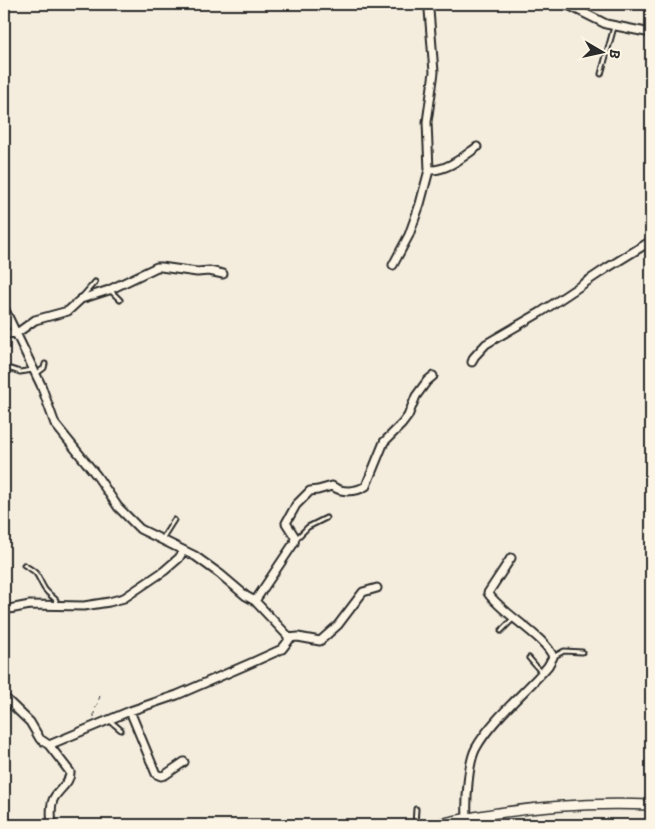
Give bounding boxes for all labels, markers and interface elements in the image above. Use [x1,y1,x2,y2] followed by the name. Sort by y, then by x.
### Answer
[578,28,628,78] north arrow
[605,48,625,60] text: B

